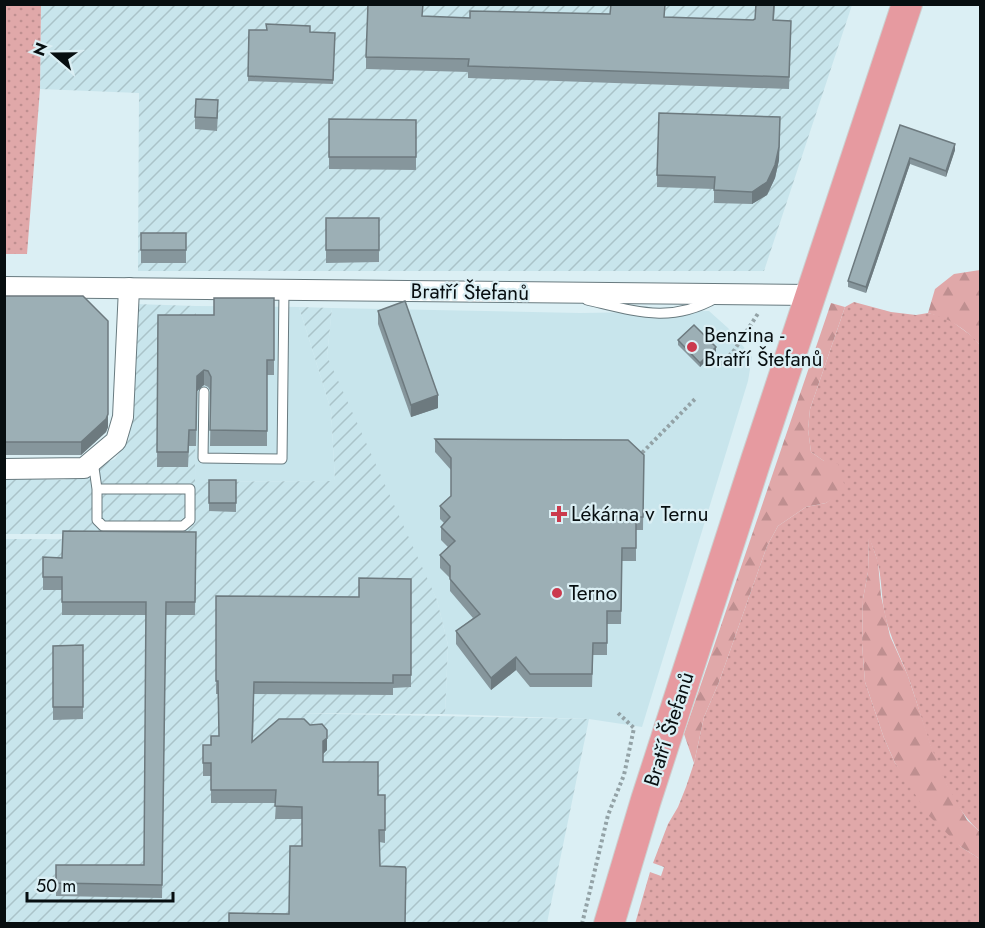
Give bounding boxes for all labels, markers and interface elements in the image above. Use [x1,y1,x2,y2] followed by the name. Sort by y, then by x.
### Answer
[24,24,84,84] north arrow
[27,39,53,59] text: N
[410,276,530,308] street label: Bratří Štefanů
[704,320,823,374] place label: Benzina - Bratří Štefanů
[685,340,699,354] marker: Benzina - Bratří Štefanů
[571,499,709,529] place label: Lékárna v Ternu
[552,507,566,521] marker: Lékárna v Ternu
[569,578,617,608] place label: Terno
[550,586,564,600] marker: Terno
[636,668,702,790] street label: Bratří Štefanů
[27,865,172,903] scale bar
[36,873,76,899] text: 50 m

